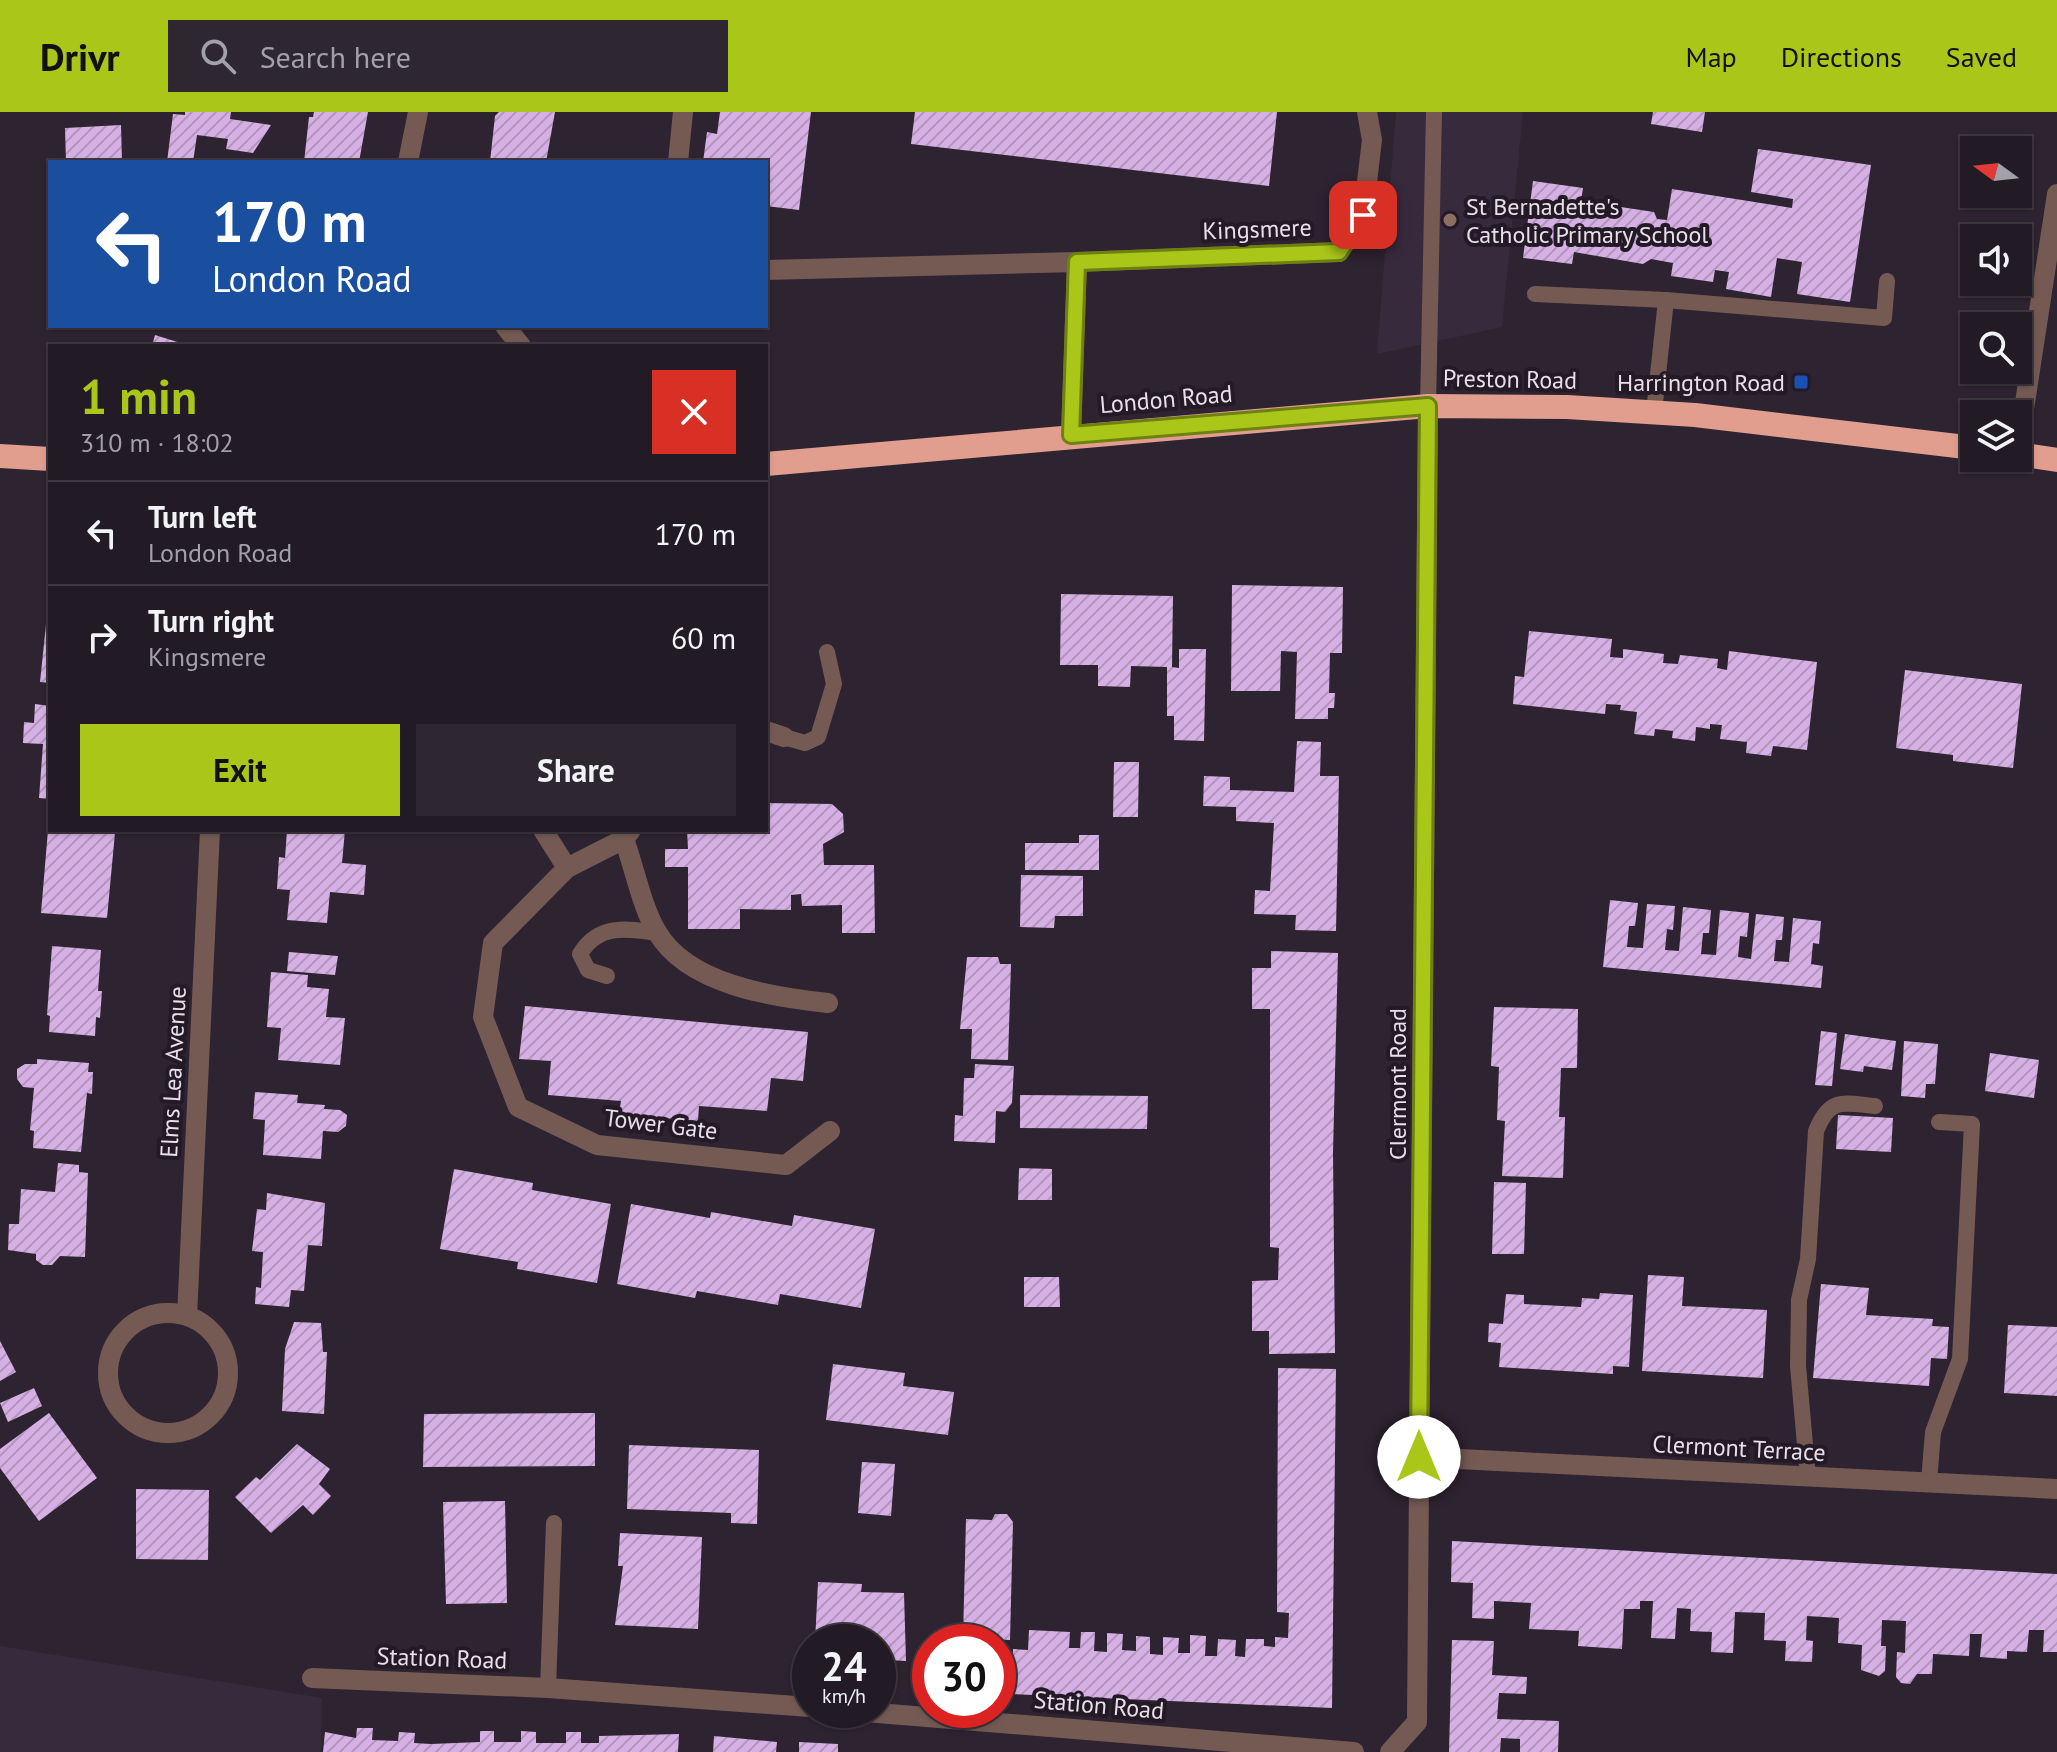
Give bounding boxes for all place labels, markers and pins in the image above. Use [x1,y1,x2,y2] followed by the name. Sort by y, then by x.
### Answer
[1329,181,1397,249] pin
[1466,191,1708,250] place label: St Bernadette's Catholic Primary School
[1441,211,1459,229] marker: St Bernadette's Catholic Primary School
[1617,367,1785,398] place label: Harrington Road
[1792,373,1810,391] marker: Harrington Road

